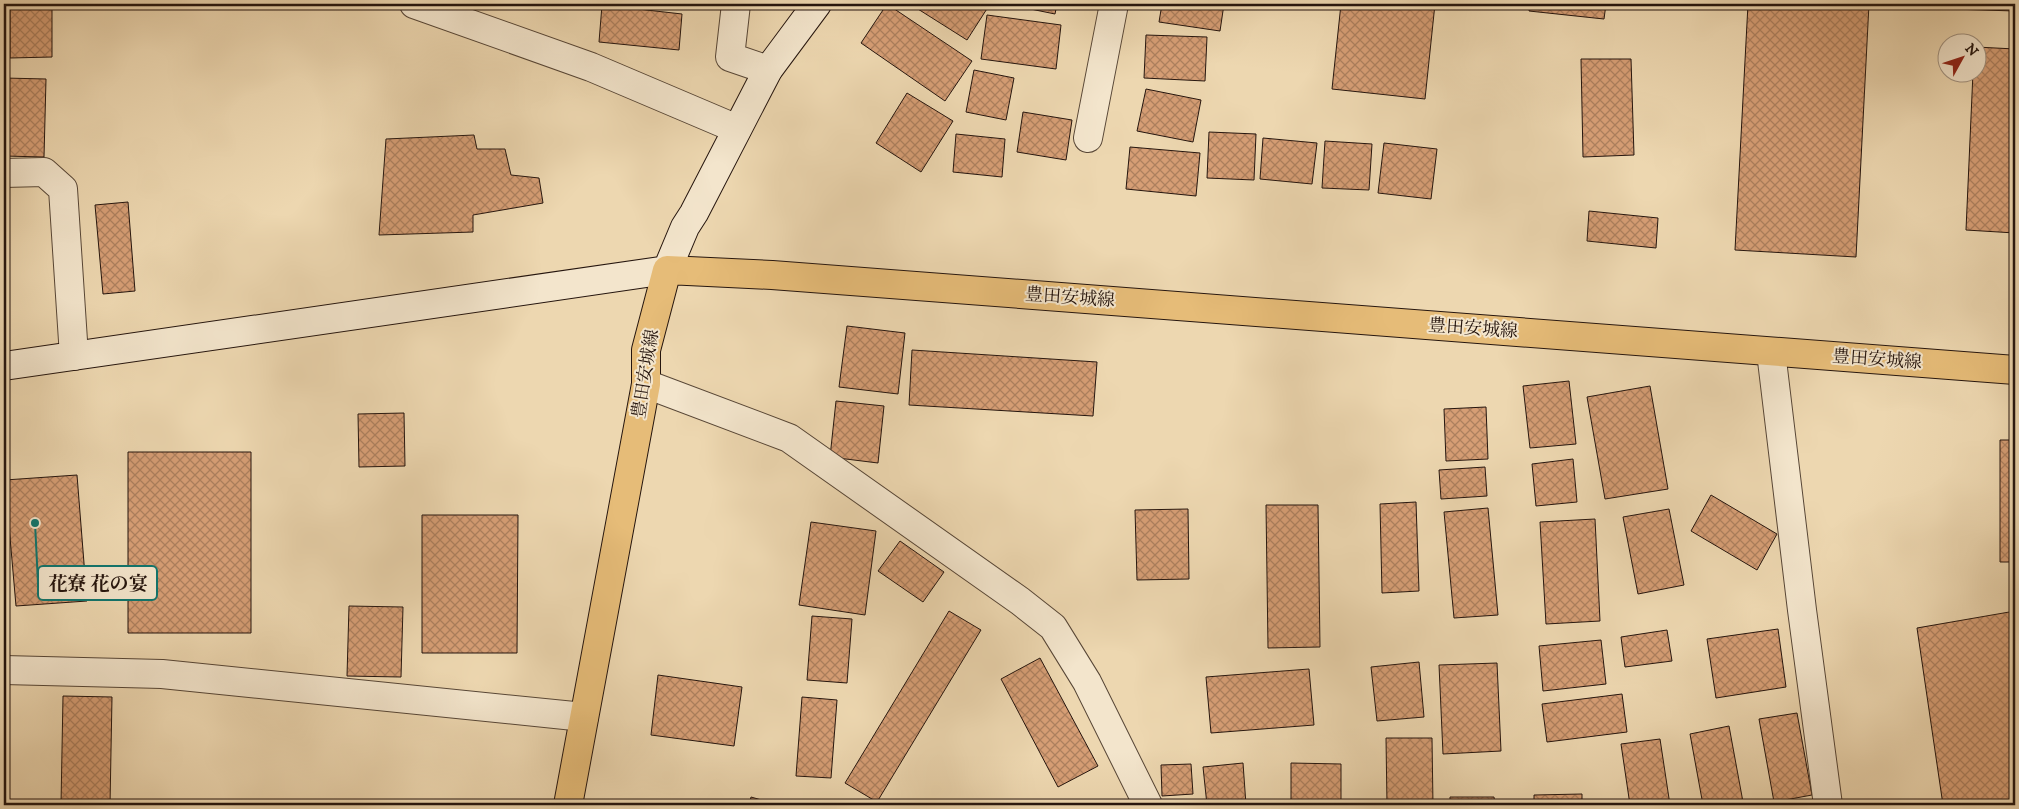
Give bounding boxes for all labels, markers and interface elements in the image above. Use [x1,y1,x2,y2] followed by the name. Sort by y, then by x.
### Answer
[1936,32,1986,82] north arrow
[1961,40,1982,61] text: N
[1024,284,1116,312] street label: 豊田安城線
[1427,315,1519,343] street label: 豊田安城線
[628,328,664,420] street label: 豊田安城線
[1831,346,1923,374] street label: 豊田安城線
[38,566,157,600] callout: 花寮 花の宴
[48,573,148,596] text: 花寮 花の宴

